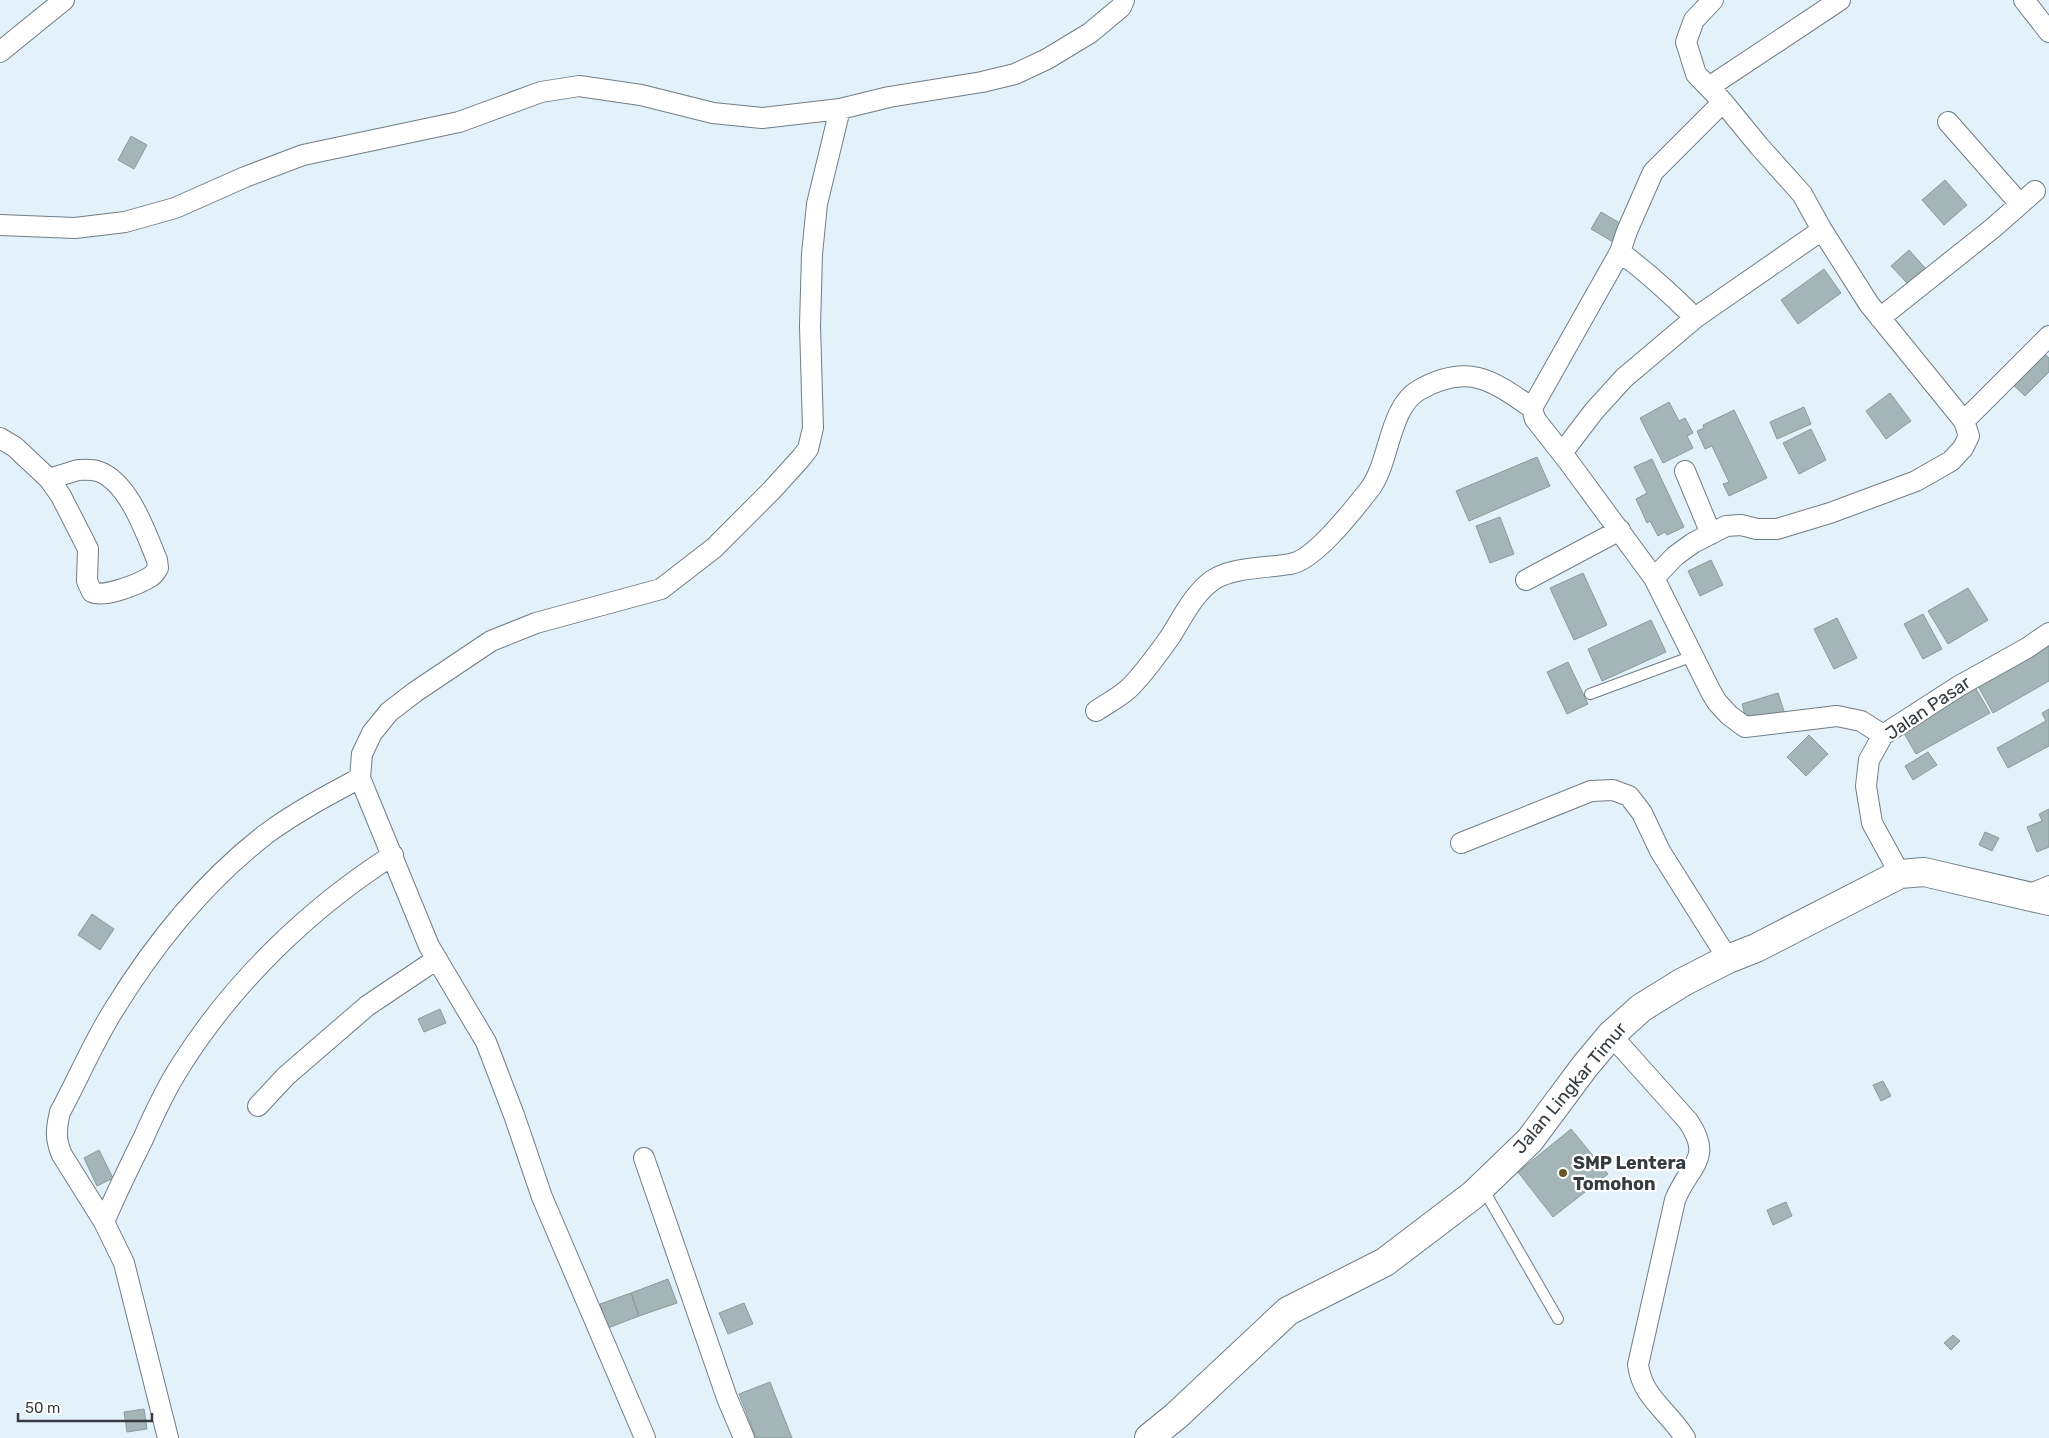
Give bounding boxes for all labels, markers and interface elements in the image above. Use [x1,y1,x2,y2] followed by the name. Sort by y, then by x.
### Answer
[1881,671,1975,745] street label: Jalan Pasar
[1509,1018,1632,1158] street label: Jalan Lingkar Timur
[1573,1152,1686,1195] place label: SMP Lentera Tomohon
[1557,1167,1569,1179] marker: SMP Lentera Tomohon
[18,1390,151,1422] scale bar
[25,1399,60,1417] text: 50 m

